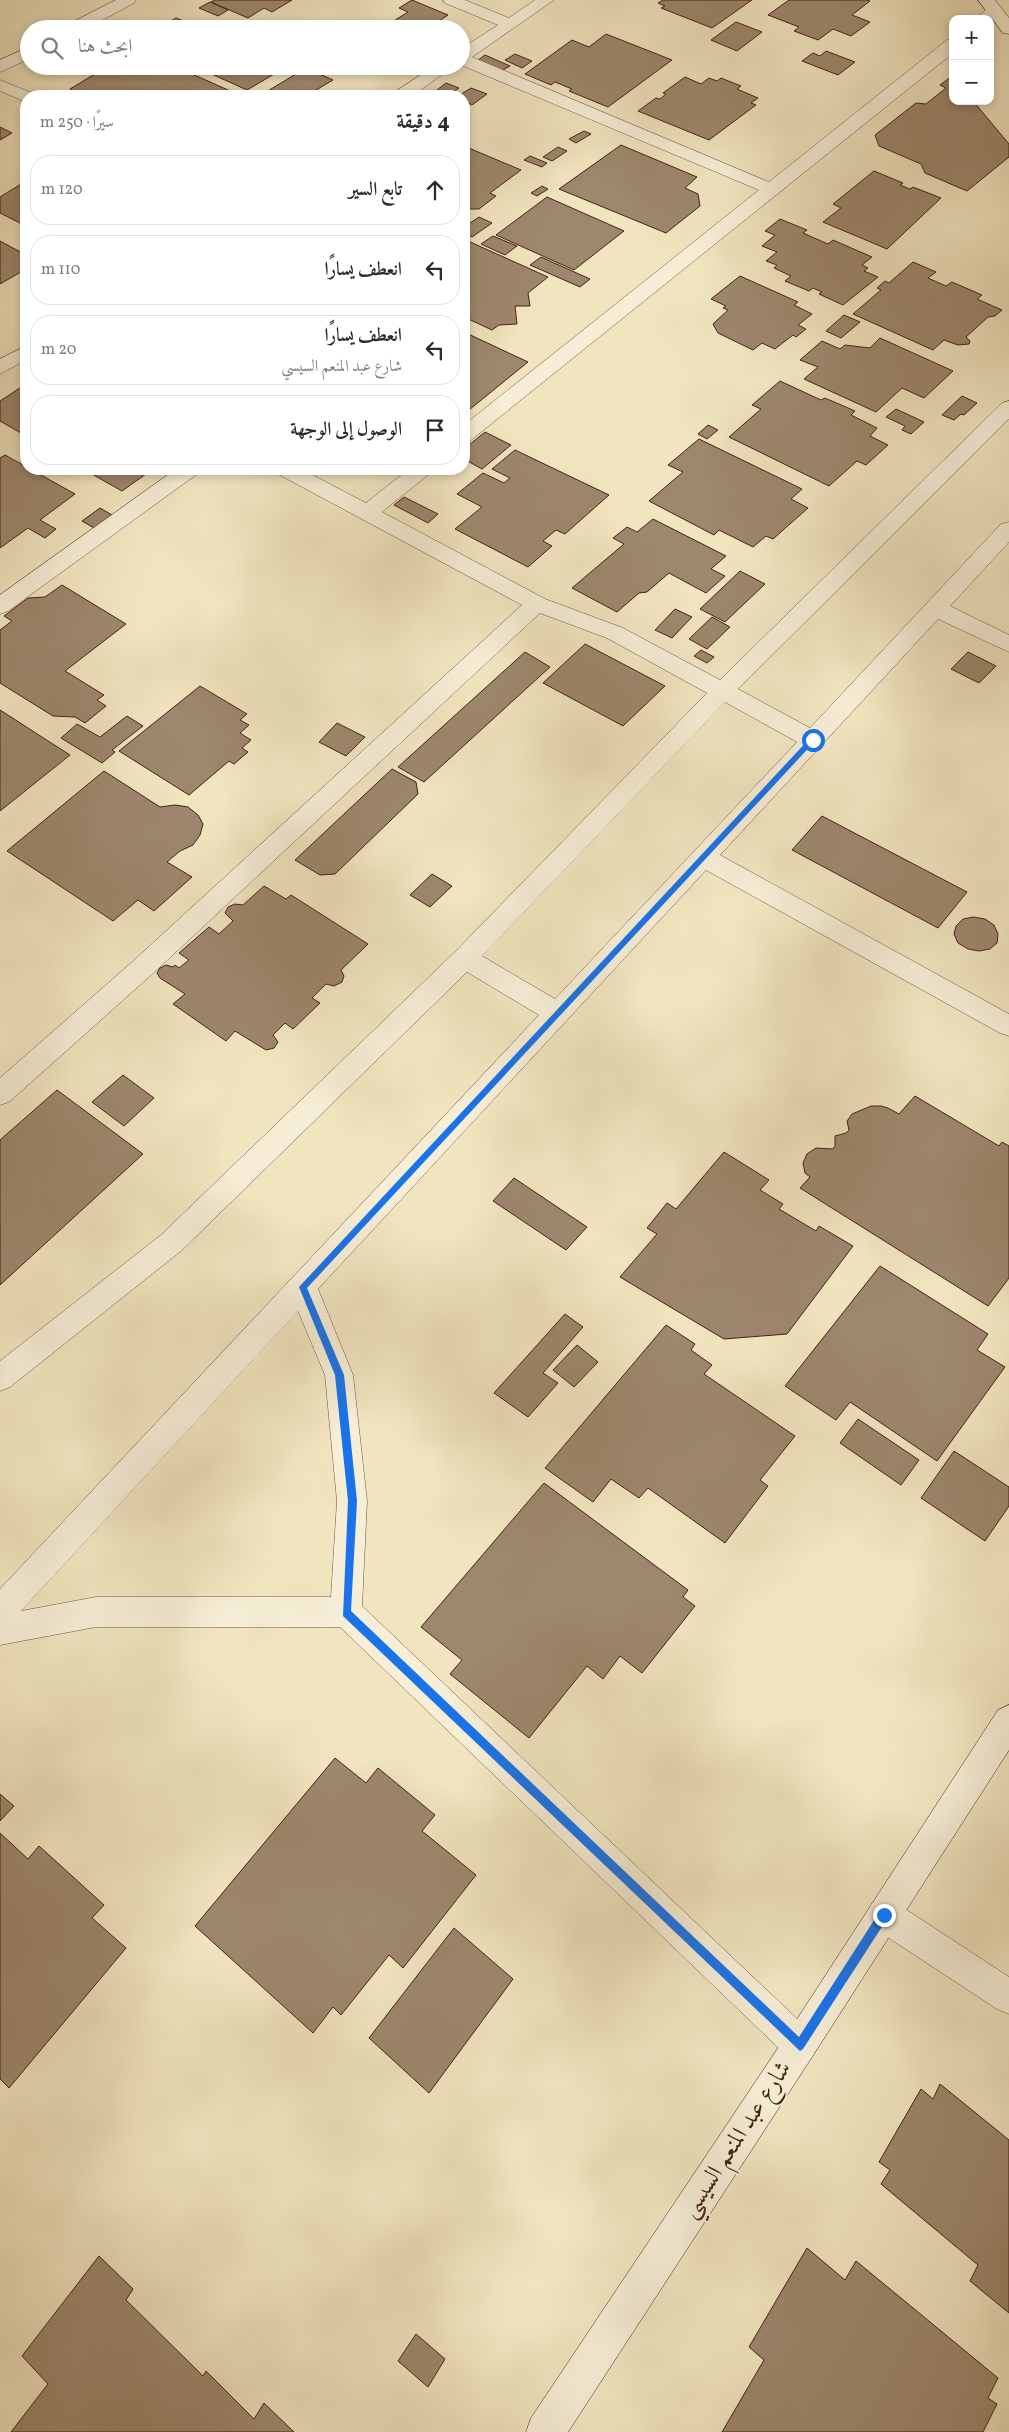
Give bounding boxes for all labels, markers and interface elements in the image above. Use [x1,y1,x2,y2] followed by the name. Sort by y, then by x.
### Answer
[949,15,994,105] map controls
[949,15,994,60] button: +
[20,20,470,75] search box
[38,34,66,62] icon: search
[78,34,132,60] text: ابحث هنا
[949,60,994,105] button: −
[396,108,450,137] text: 4 دقيقة
[40,112,114,134] text: سيرًا · 250 m
[421,176,449,204] icon: ahead
[349,177,402,203] text: تابع السير
[41,179,83,201] text: 120 m
[421,256,449,284] icon: left
[324,257,402,283] text: انعطف يسارًا
[41,259,80,281] text: 110 m
[324,323,402,349] text: انعطف يسارًا
[421,336,449,364] icon: left
[41,339,76,361] text: 20 m
[281,356,402,378] text: شارع عبد المنعم السيسي
[421,416,449,444] icon: arrive
[290,417,402,443] text: الوصول إلى الوجهة
[802,729,825,752] route start
[873,1904,896,1927] route end
[673,2055,803,2227] street label: شارع عبد المنعم السيسي

